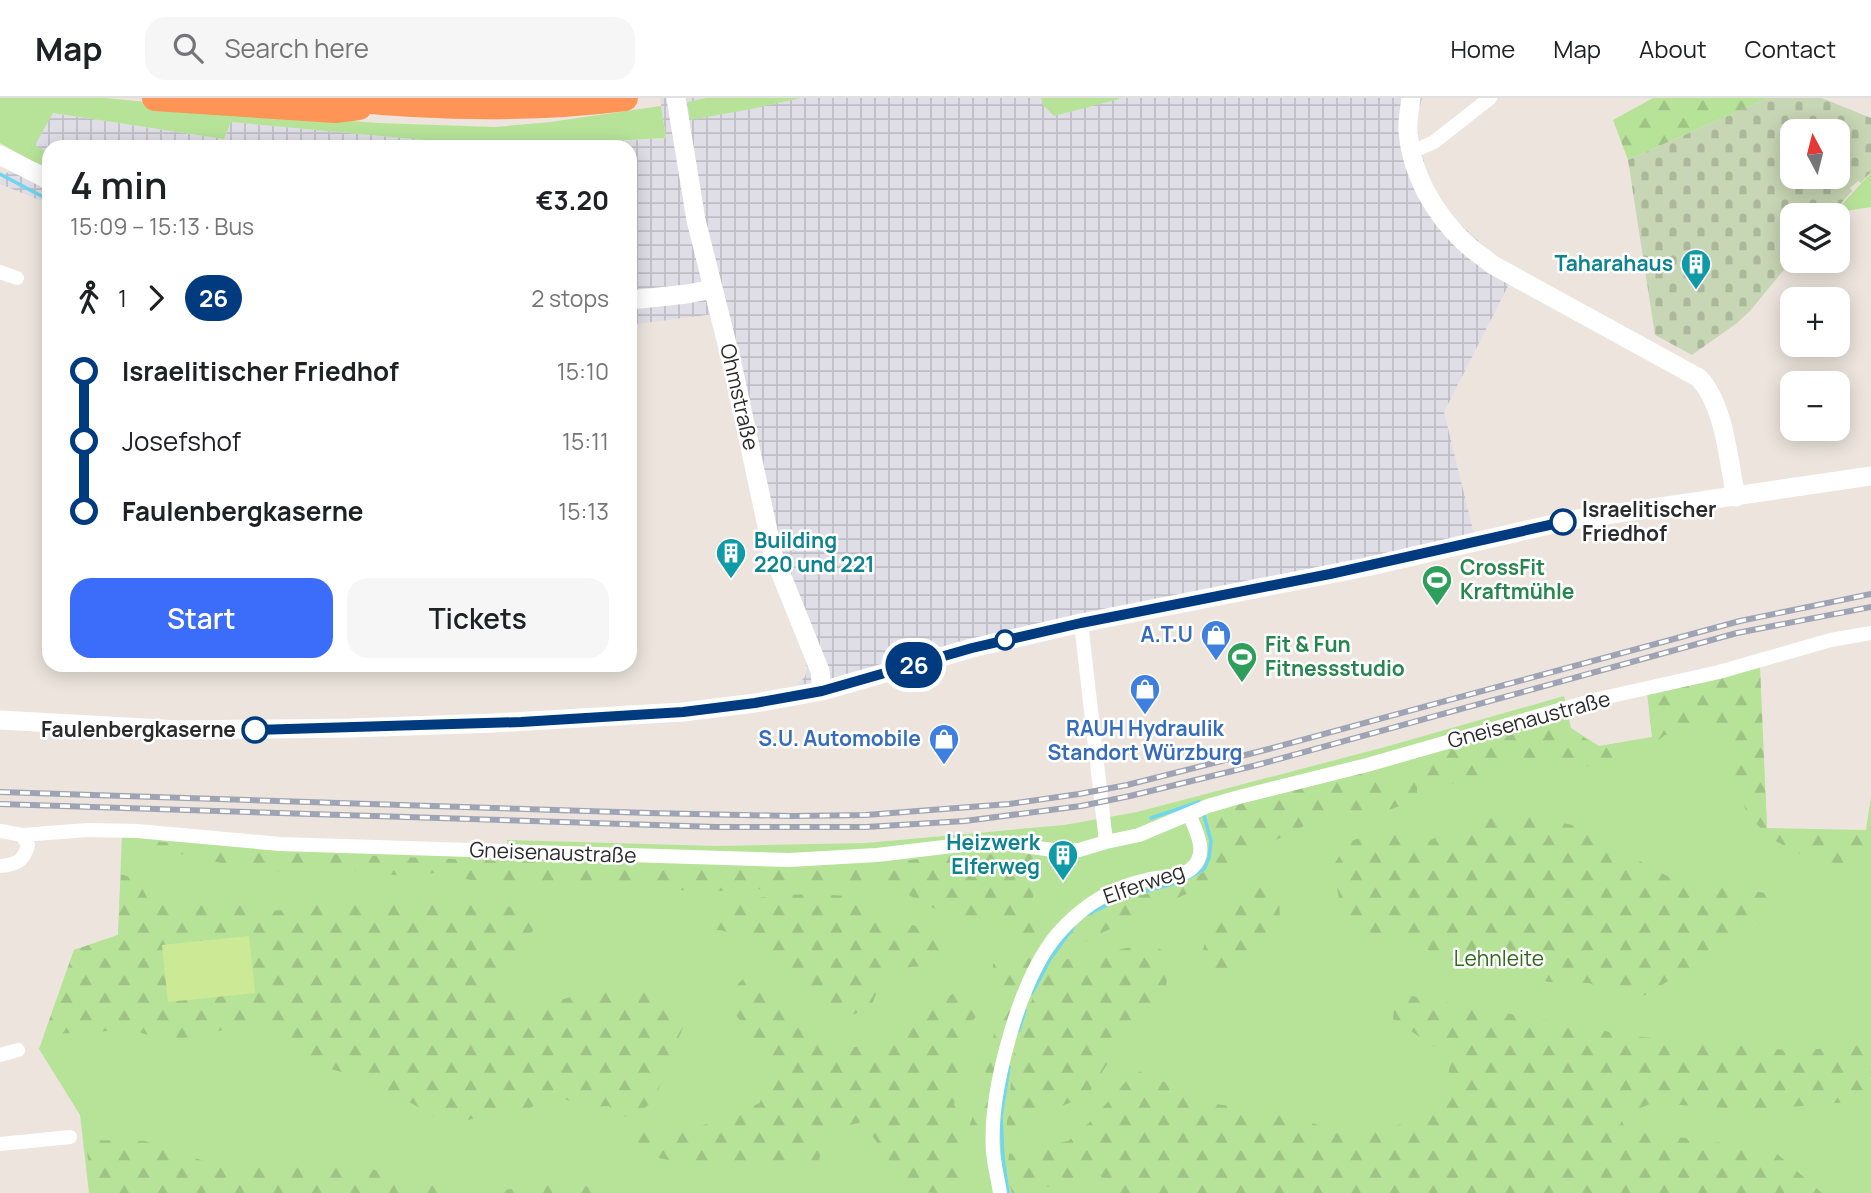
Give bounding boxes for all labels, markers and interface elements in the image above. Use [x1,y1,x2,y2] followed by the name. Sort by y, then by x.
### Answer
[145,17,635,80] search box
[35,26,103,71] text: Map
[169,29,207,67] icon: search
[225,30,369,66] text: Search here
[1450,32,1515,65] text: Home
[1553,32,1601,65] text: Map
[1639,32,1707,65] text: About
[1745,32,1836,65] text: Contact
[1780,119,1850,189] north arrow
[1780,119,1850,441] map controls
[70,158,167,210] text: 4 min
[536,182,609,218] text: €3.20
[1780,203,1850,273] button: layers
[70,210,254,242] text: 15:09 – 15:13 · Bus
[1679,247,1713,291] building icon: Taharahaus
[1554,249,1673,277] place label: Taharahaus
[70,279,108,317] icon: walk
[137,279,175,317] icon: forward
[199,281,228,314] text: 26
[118,282,127,314] text: 1
[531,282,609,314] text: 2 stops
[1780,287,1850,357] button: +
[714,341,766,453] street label: Ohmstraße
[122,353,399,389] text: Israelitischer Friedhof
[557,355,609,387] text: 15:10
[1780,371,1850,441] button: −
[122,423,241,459] text: Josefshof
[562,425,609,457] text: 15:11
[122,493,363,529] text: Faulenbergkaserne
[558,495,609,527] text: 15:13
[1582,495,1717,547] place label: Israelitischer Friedhof
[1550,509,1576,535] marker: Israelitischer Friedhof
[754,526,875,578] place label: Building 220 und 221
[714,536,748,580] building icon: Building 220 und 221
[1460,553,1575,605] place label: CrossFit Kraftmühle
[1420,563,1454,607] sports icon: CrossFit Kraftmühle
[70,578,333,658] button: Start
[347,578,609,658] button: Tickets
[1199,618,1233,662] shop icon: A.T.U
[1140,620,1193,648] place label: A.T.U
[995,630,1015,650] unlabelled marker
[1265,630,1405,682] place label: Fit & Fun Fitnessstudio
[1225,640,1259,684] sports icon: Fit & Fun Fitnessstudio
[883,642,946,688] line badge: 26
[899,648,929,681] text: 26
[1128,672,1162,716] shop icon: RAUH Hydraulik Standort Würzburg
[1444,684,1613,754] street label: Gneisenaustraße
[1047,714,1243,766] place label: RAUH Hydraulik Standort Würzburg
[41,715,236,743] place label: Faulenbergkaserne
[242,717,268,743] marker: Faulenbergkaserne
[927,722,961,766] shop icon: S.U. Automobile
[758,724,921,752] place label: S.U. Automobile
[946,828,1041,880] place label: Heizwerk Elferweg
[469,835,637,869] street label: Gneisenaustraße
[1046,838,1080,882] building icon: Heizwerk Elferweg
[1099,856,1188,910] street label: Elferweg
[1454,944,1544,972] park label: Lehnleite

